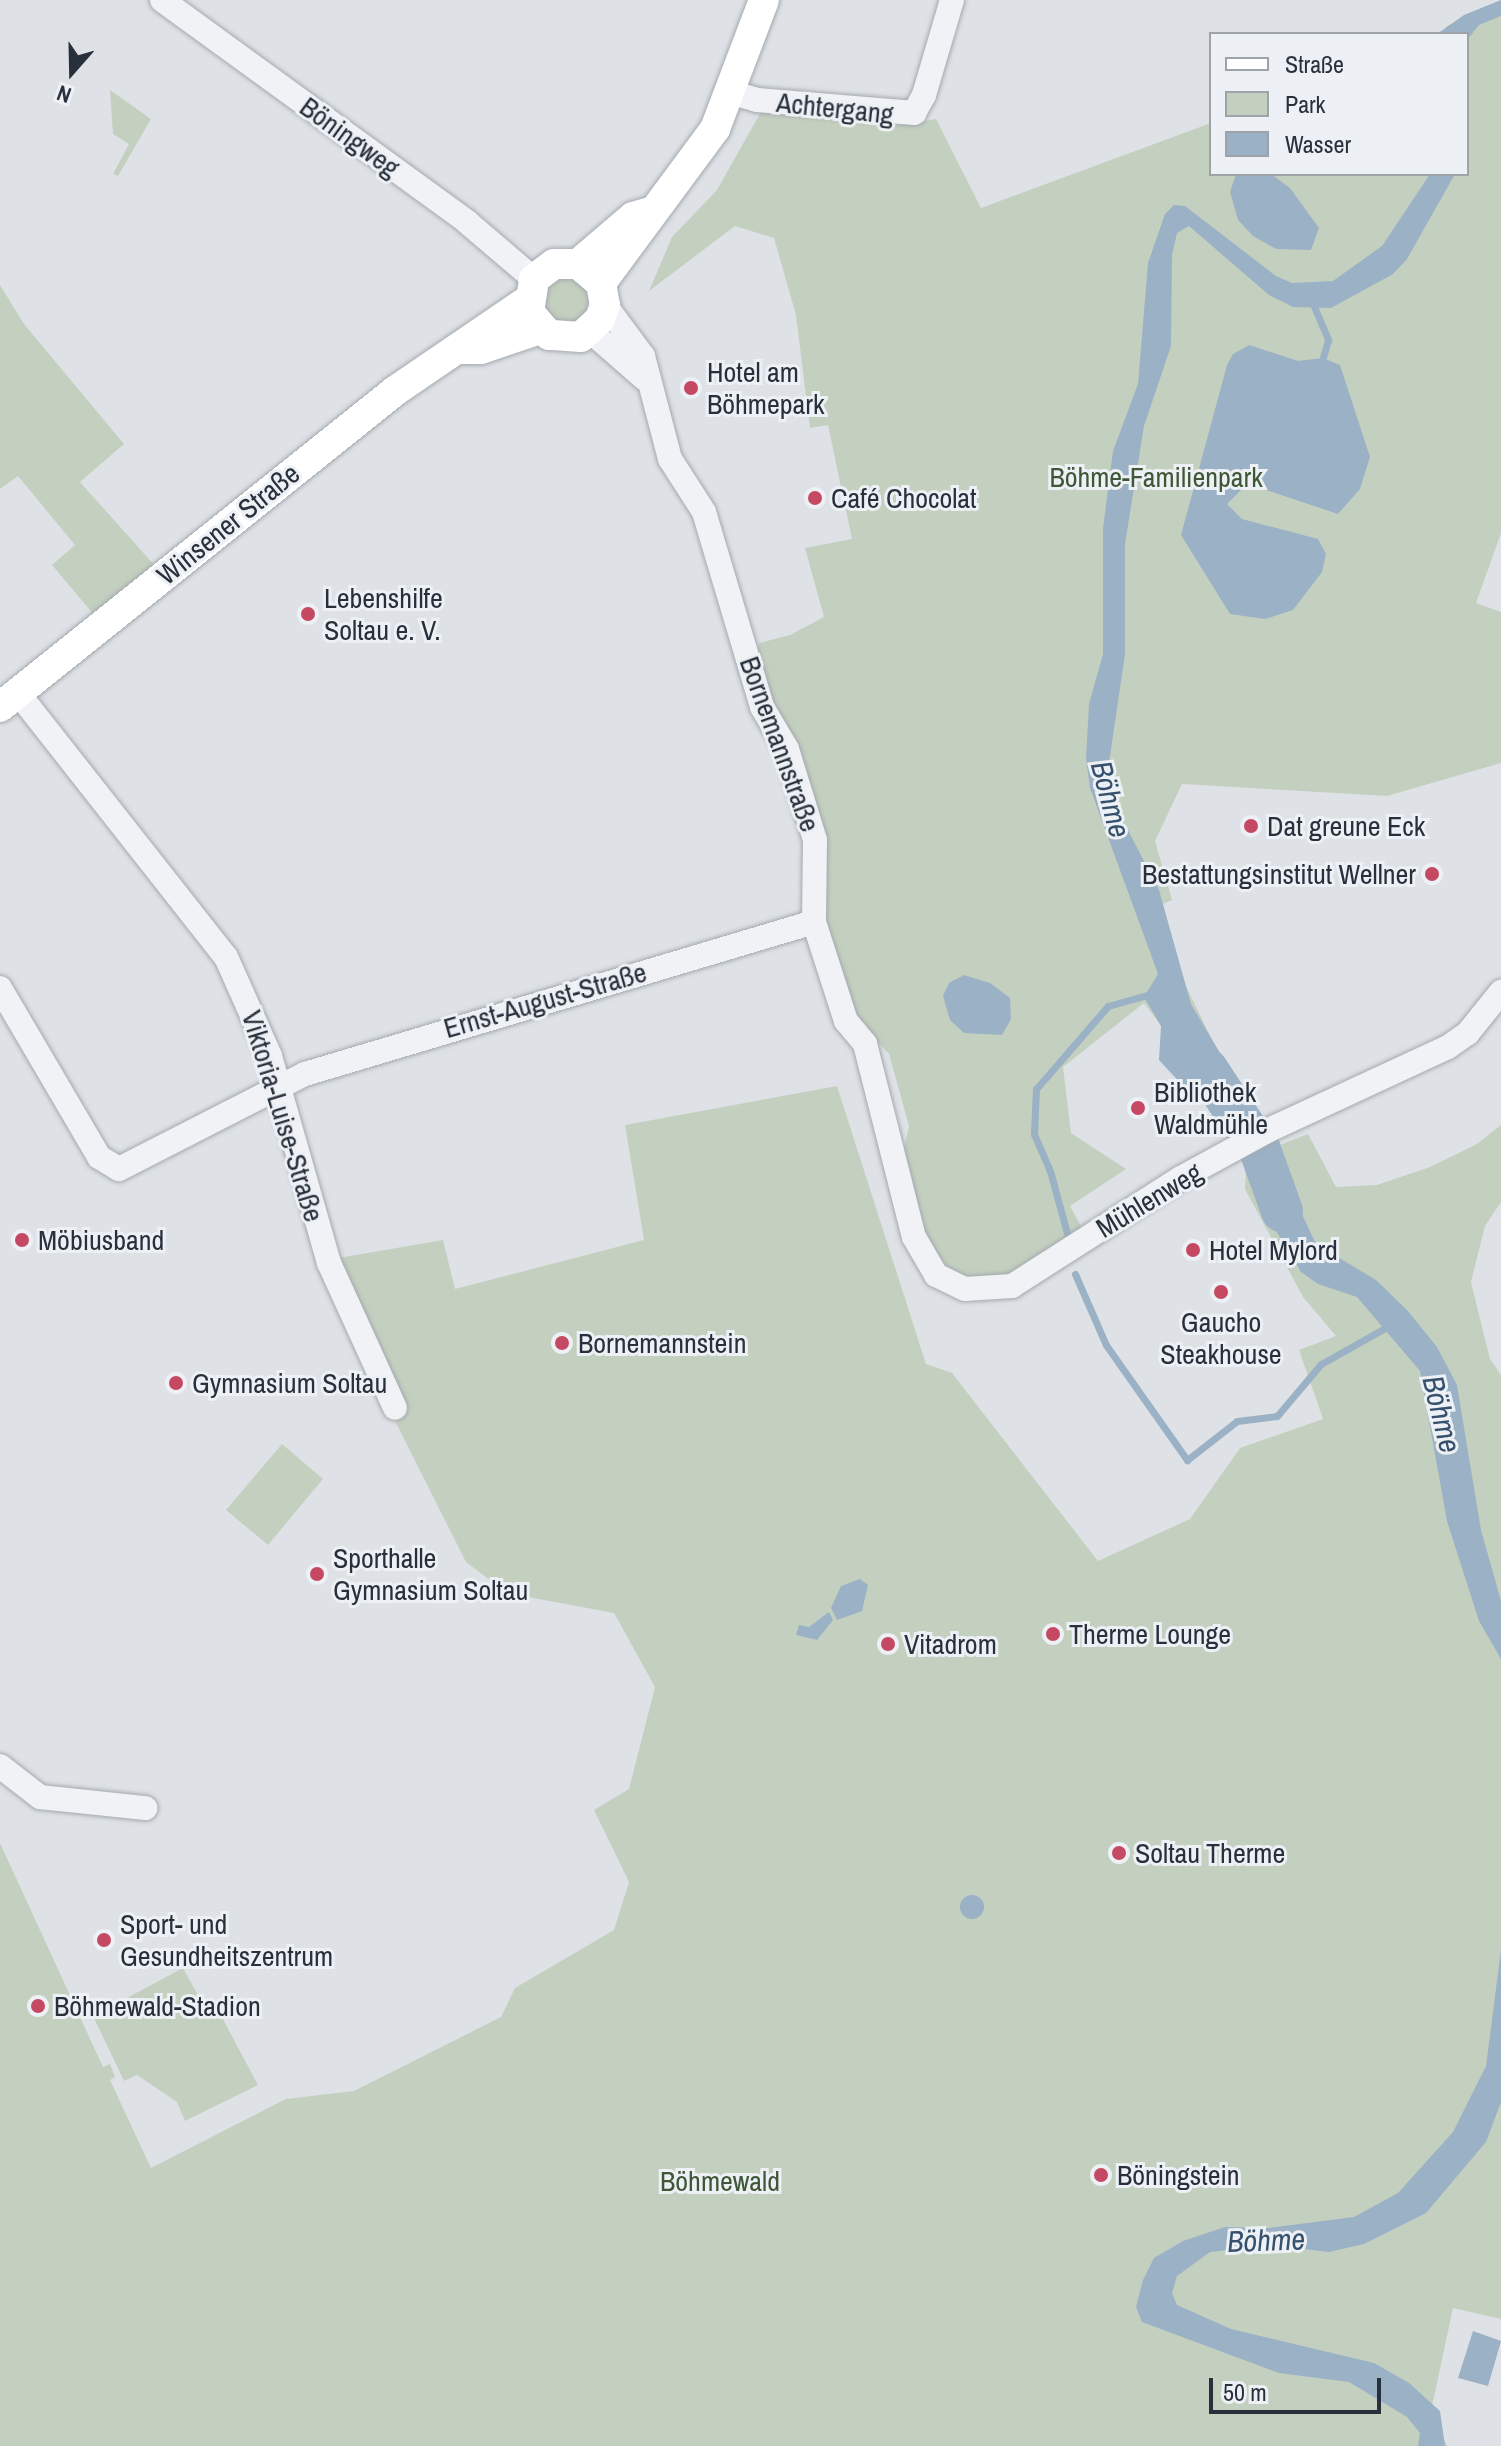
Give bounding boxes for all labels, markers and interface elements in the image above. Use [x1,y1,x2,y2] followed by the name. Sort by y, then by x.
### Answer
[32,32,112,112] north arrow
[1209,32,1469,176] legend
[1285,48,1344,80] text: Straße
[53,78,75,111] text: N
[775,85,895,131] street label: Achtergang
[1285,88,1325,120] text: Park
[294,90,406,184] street label: Böningweg
[1285,128,1351,160] text: Wasser
[707,355,824,421] place label: Hotel am Böhmepark
[682,379,700,397] marker: Hotel am Böhmepark
[150,456,306,592] street label: Winsener Straße
[1049,460,1263,494] park label: Böhme-Familienpark
[831,481,976,515] place label: Café Chocolat
[806,489,824,507] marker: Café Chocolat
[324,581,443,647] place label: Lebenshilfe Soltau e. V.
[299,605,317,623] marker: Lebenshilfe Soltau e. V.
[733,652,827,836] street label: Bornemannstraße
[1084,757,1138,841] water label: Böhme
[1267,809,1425,843] place label: Dat greune Eck
[1242,817,1260,835] marker: Dat greune Eck
[1142,857,1416,891] place label: Bestattungsinstitut Wellner
[1423,865,1441,883] marker: Bestattungsinstitut Wellner
[440,955,650,1045] street label: Ernst-August-Straße
[235,1006,331,1226] street label: Viktoria-Luise-Straße
[1154,1075,1268,1141] place label: Bibliothek Waldmühle
[1129,1099,1147,1117] marker: Bibliothek Waldmühle
[1090,1155,1208,1245] street label: Mühlenweg
[38,1223,164,1257] place label: Möbiusband
[13,1231,31,1249] marker: Möbiusband
[1209,1233,1338,1267] place label: Hotel Mylord
[1184,1241,1202,1259] marker: Hotel Mylord
[1212,1283,1230,1301] marker: Gaucho Steakhouse
[1160,1305,1282,1371] place label: Gaucho Steakhouse
[578,1326,746,1360] place label: Bornemannstein
[553,1334,571,1352] marker: Bornemannstein
[192,1366,387,1400] place label: Gymnasium Soltau
[1415,1372,1469,1456] water label: Böhme
[167,1374,185,1392] marker: Gymnasium Soltau
[333,1541,528,1607] place label: Sporthalle Gymnasium Soltau
[308,1565,326,1583] marker: Sporthalle Gymnasium Soltau
[1069,1617,1231,1651] place label: Therme Lounge
[1044,1625,1062,1643] marker: Therme Lounge
[904,1627,997,1661] place label: Vitadrom
[879,1635,897,1653] marker: Vitadrom
[1135,1836,1286,1870] place label: Soltau Therme
[1110,1844,1128,1862] marker: Soltau Therme
[120,1907,333,1973] place label: Sport- und Gesundheitszentrum
[95,1931,113,1949] marker: Sport- und Gesundheitszentrum
[54,1989,261,2023] place label: Böhmewald-Stadion
[29,1997,47,2015] marker: Böhmewald-Stadion
[1117,2158,1240,2192] place label: Böningstein
[660,2164,780,2198] park label: Böhmewald
[1092,2166,1110,2184] marker: Böningstein
[1226,2221,1306,2259] water label: Böhme
[1213,2362,1385,2412] scale bar
[1223,2376,1267,2408] text: 50 m

